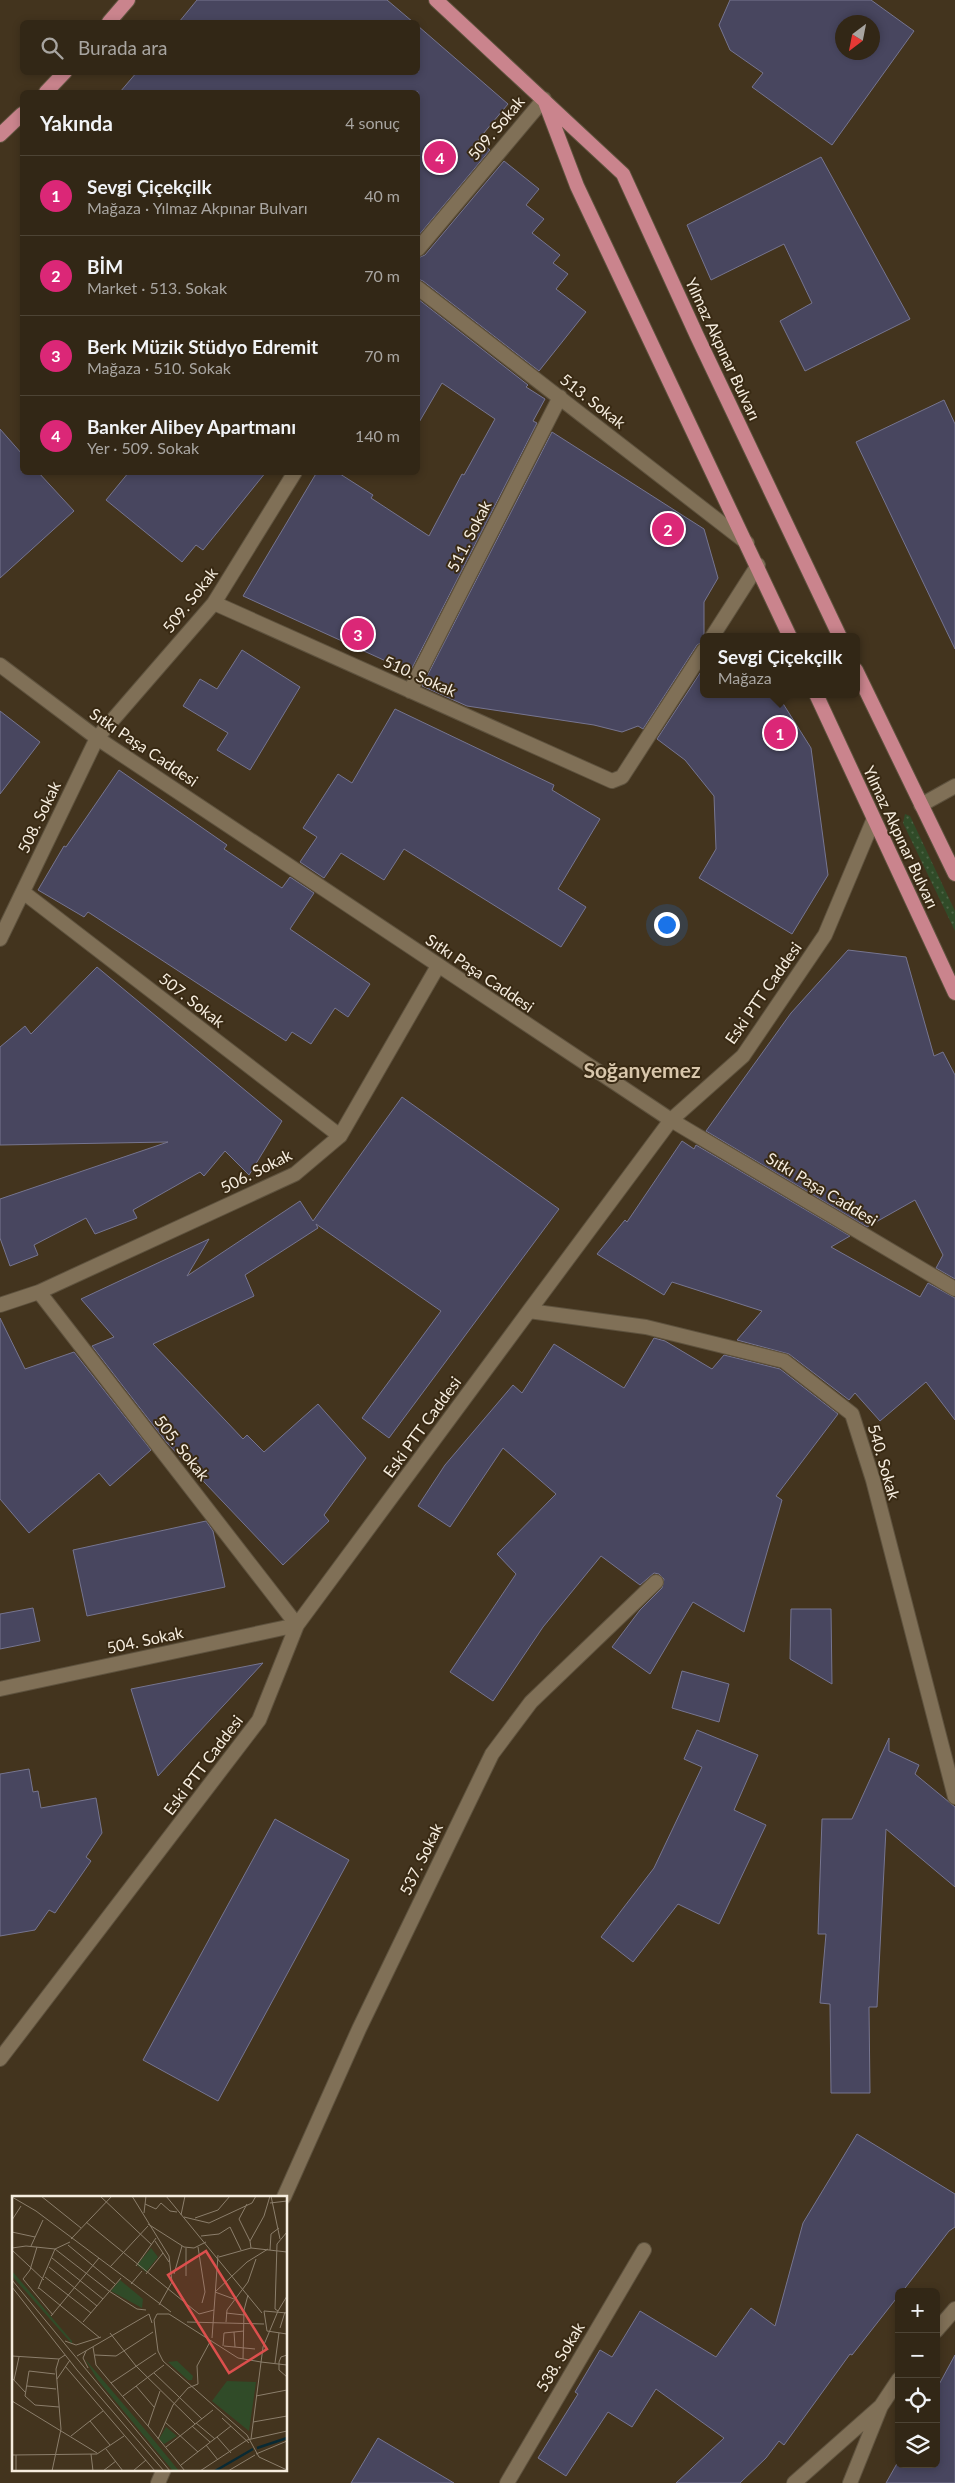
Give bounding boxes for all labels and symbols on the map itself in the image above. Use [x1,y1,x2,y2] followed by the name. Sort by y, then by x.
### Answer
[835,15,880,60] north arrow
[463,91,528,164] street label: 509. Sokak
[424,138,456,176] pin: 4
[682,275,765,423] street label: Yılmaz Akpınar Bulvarı
[557,369,630,433] street label: 513. Sokak
[442,496,495,575] street label: 511. Sokak
[652,510,684,548] pin: 2
[158,563,222,636] street label: 509. Sokak
[342,615,374,653] pin: 3
[381,651,460,700] street label: 510. Sokak
[87,703,202,790] street label: Sıtkı Paşa Caddesi
[764,714,796,752] pin: 1
[860,763,943,911] street label: Yılmaz Akpınar Bulvarı
[13,777,64,856] street label: 508. Sokak
[654,912,680,938] your location
[423,929,538,1016] street label: Sıtkı Paşa Caddesi
[720,938,805,1047] street label: Eski PTT Caddesi
[156,968,229,1032] street label: 507. Sokak
[583,1057,701,1082] district label: Soğanyemez
[217,1144,295,1197] street label: 506. Sokak
[763,1148,881,1229] street label: Sıtkı Paşa Caddesi
[379,1373,465,1481] street label: Eski PTT Caddesi
[151,1411,214,1485] street label: 505. Sokak
[865,1422,905,1503] street label: 540. Sokak
[105,1622,186,1657] street label: 504. Sokak
[159,1711,246,1818] street label: Eski PTT Caddesi
[395,1819,446,1898] street label: 537. Sokak
[12,2196,288,2470] inset map
[531,2318,588,2395] street label: 538. Sokak

